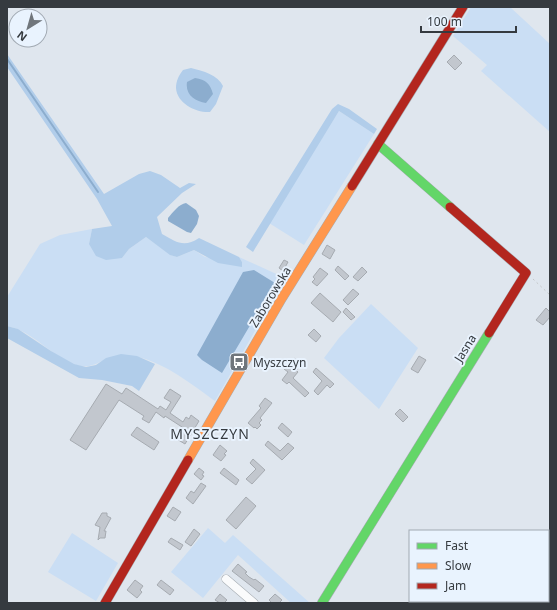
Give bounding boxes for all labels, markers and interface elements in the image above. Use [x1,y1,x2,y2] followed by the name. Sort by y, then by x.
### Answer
[8,8,48,48] north arrow
[421,8,516,34] scale bar
[427,13,462,30] text: 100 m
[14,28,30,45] text: N
[245,263,295,331] street label: Zaborowska
[449,331,480,366] street label: Jasna
[228,351,250,373] bus stop icon: Myszczyn
[253,354,306,371] place label: Myszczyn
[170,424,250,443] district label: MYSZCZYN
[409,530,549,602] legend
[445,537,469,554] text: Fast
[445,557,472,574] text: Slow
[444,577,466,594] text: Jam

